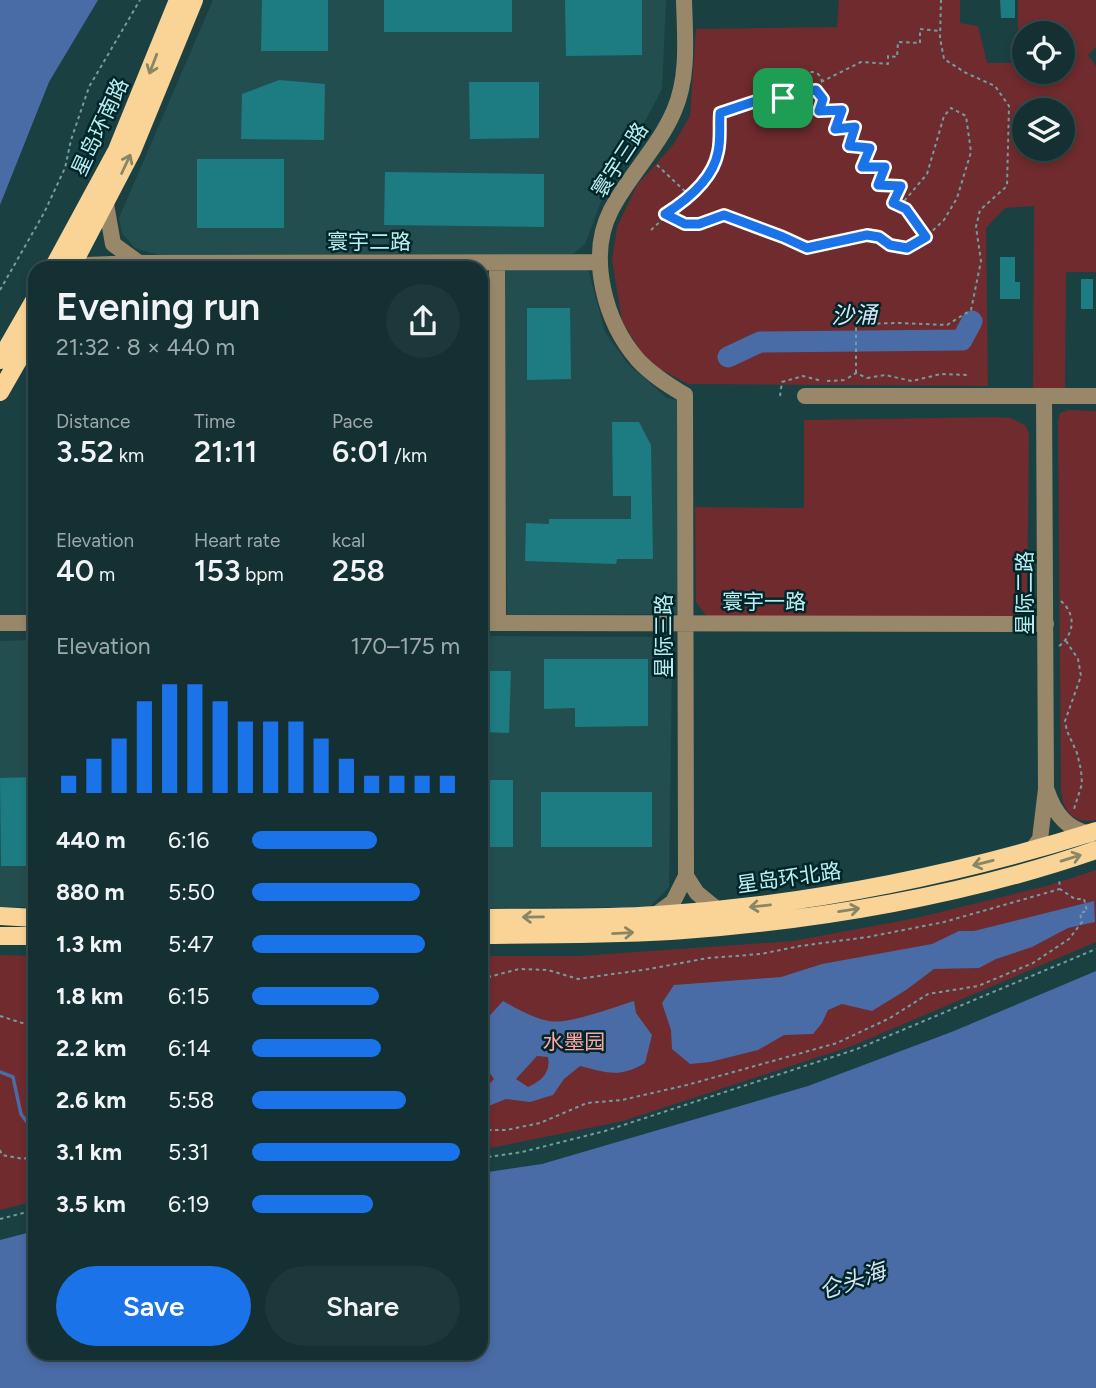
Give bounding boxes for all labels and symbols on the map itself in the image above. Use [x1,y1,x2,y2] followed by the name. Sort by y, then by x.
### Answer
[146,52,159,74] one-way arrow
[753,68,813,128] pin
[66,74,133,180] street label: 星岛环南路
[586,118,653,202] street label: 寰宇三路
[120,154,133,175] one-way arrow
[327,229,411,254] street label: 寰宇二路
[831,301,880,329] water label: 沙涌
[1012,551,1037,635] street label: 星际二路
[722,589,806,614] street label: 寰宇一路
[651,594,676,678] street label: 星际三路
[1059,851,1081,864] one-way arrow
[973,857,995,870] one-way arrow
[735,858,843,897] street label: 星岛环北路
[749,900,772,913] one-way arrow
[837,903,860,916] one-way arrow
[522,910,545,924] one-way arrow
[611,926,634,939] one-way arrow
[543,1029,606,1054] park label: 水墨园
[815,1256,892,1305] water label: 仑头海

